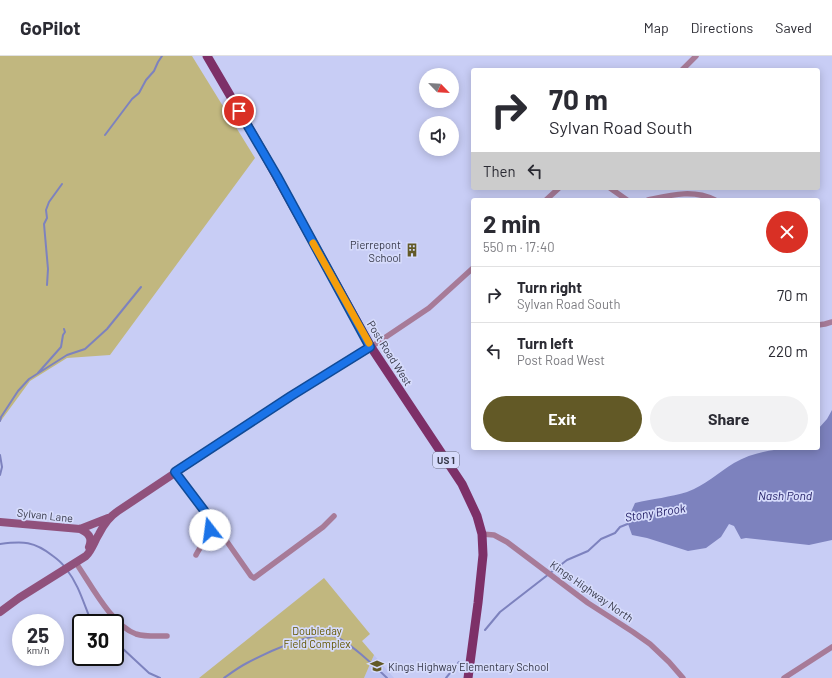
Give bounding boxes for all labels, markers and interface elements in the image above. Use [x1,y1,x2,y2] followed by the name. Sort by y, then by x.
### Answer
[20,16,81,39] text: GoPilot
[644,19,669,36] text: Map
[691,19,753,36] text: Directions
[775,19,812,36] text: Saved
[419,68,459,108] north arrow
[419,68,459,156] map controls
[549,82,608,116] text: 70 m
[483,84,535,136] icon: right
[222,94,256,128] pin
[228,100,250,122] icon: arrive
[419,116,459,156] button: sound
[549,116,692,138] text: Sylvan Road South
[524,160,546,182] icon: left
[483,162,516,180] text: Then
[483,209,541,238] text: 2 min
[766,211,808,253] button: close
[350,238,401,264] place label: Pierrepont School
[483,239,555,255] text: 550 m · 17:40
[404,242,420,258] building icon: Pierrepont School
[517,278,582,296] text: Turn right
[483,284,505,306] icon: right
[777,286,808,304] text: 70 m
[517,296,621,312] text: Sylvan Road South
[365,318,415,388] street label: Post Road West
[517,334,573,352] text: Turn left
[483,340,505,362] icon: left
[768,342,808,360] text: 220 m
[517,352,605,368] text: Post Road West
[483,396,642,442] button: Exit
[650,396,808,442] button: Share
[433,452,459,468] road number: US 1
[758,488,813,502] water label: Nash Pond
[624,500,686,524] water label: Stony Brook
[16,506,74,524] street label: Sylvan Lane
[189,509,231,551] position arrow
[548,557,636,625] street label: Kings Highway North
[72,614,124,666] speed limit sign: 30
[27,623,49,647] text: 25
[284,624,350,650] park label: Doubleday Field Complex
[27,644,49,656] text: km/h
[369,658,385,674] school or university icon: Kings Highway Elementary School
[388,660,549,673] place label: Kings Highway Elementary School

